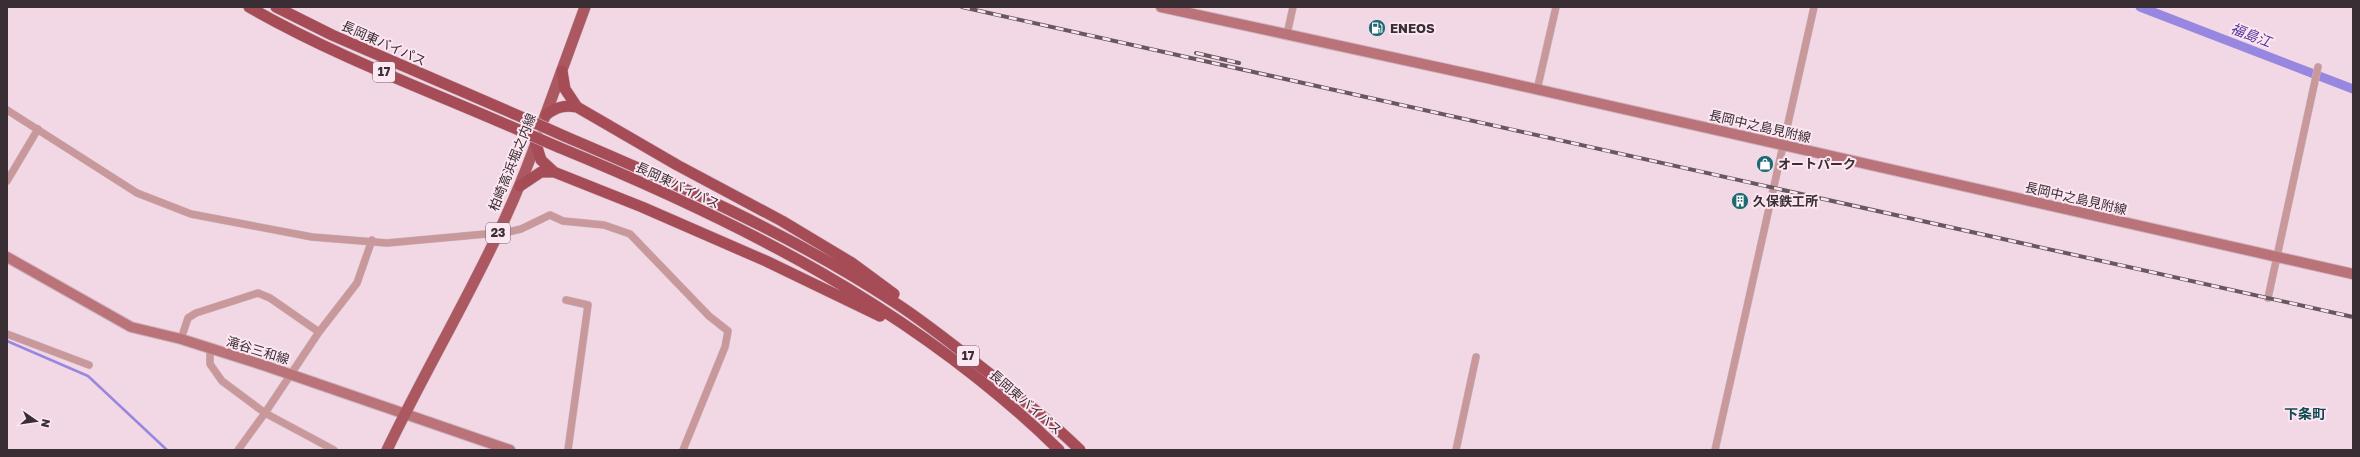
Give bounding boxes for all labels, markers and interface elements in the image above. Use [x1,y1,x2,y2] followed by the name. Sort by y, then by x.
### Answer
[339,17,429,69] street label: 長岡東バイパス
[1367,18,1387,38] fuel station icon: ENEOS
[2229,19,2276,51] water label: 福島江
[1390,20,1435,36] place label: ENEOS
[373,62,395,82] road number: 17
[1708,107,1812,145] street label: 長岡中之島見附線
[485,111,539,213] street label: 柏崎高浜堀之内線
[1755,154,1775,174] shop icon: オートパーク
[1778,156,1856,172] place label: オートパーク
[633,159,723,211] street label: 長岡東バイパス
[2024,179,2128,217] street label: 長岡中之島見附線
[1730,191,1750,211] building icon: 久保鉄工所
[1753,193,1818,209] place label: 久保鉄工所
[486,223,510,243] road number: 23
[225,333,291,367] street label: 滝谷三和線
[957,346,979,366] road number: 17
[987,366,1065,438] street label: 長岡東バイパス
[16,401,56,441] north arrow
[2284,405,2326,422] district label: 下条町
[39,418,54,429] text: N

